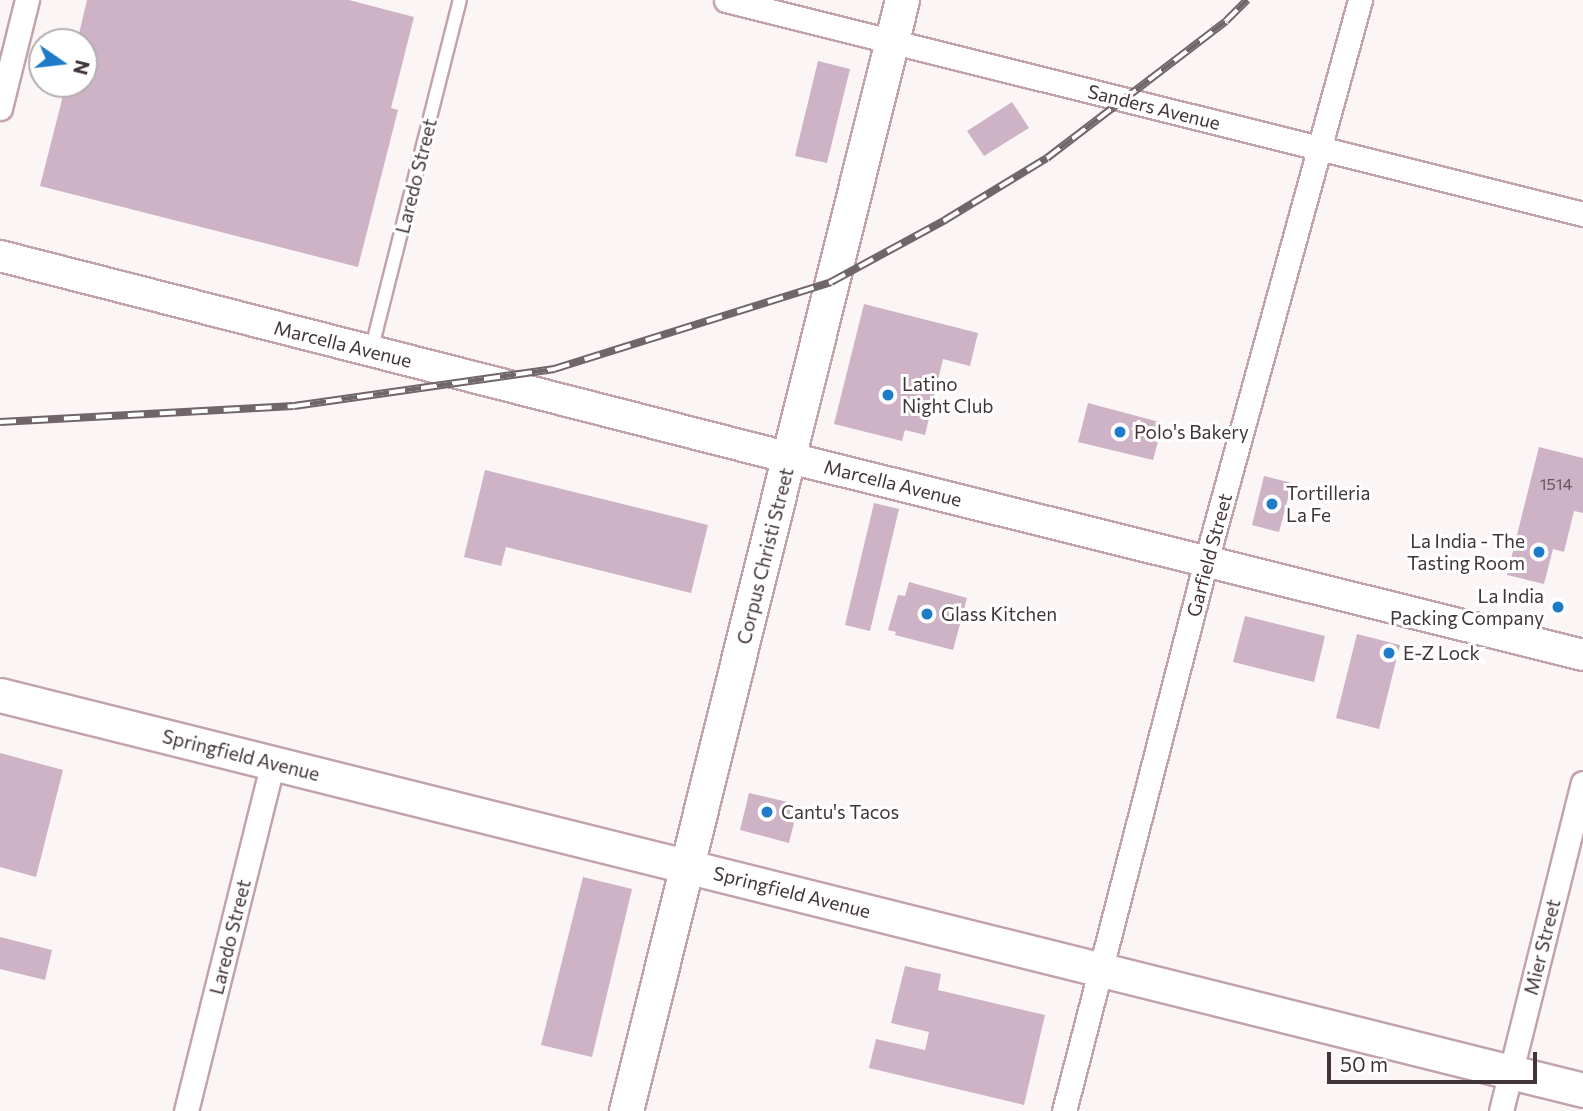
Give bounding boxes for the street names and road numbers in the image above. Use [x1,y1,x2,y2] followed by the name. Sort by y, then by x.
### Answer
[1085,80,1223,134] street label: Sanders Avenue
[391,116,441,236] street label: Laredo Street
[272,316,414,372] street label: Marcella Avenue
[822,455,964,511] street label: Marcella Avenue
[732,465,798,647] street label: Corpus Christi Street
[1182,491,1236,619] street label: Garfield Street
[160,724,322,786] street label: Springfield Avenue
[711,861,873,923] street label: Springfield Avenue
[205,877,255,997] street label: Laredo Street
[1519,897,1565,997] street label: Mier Street

